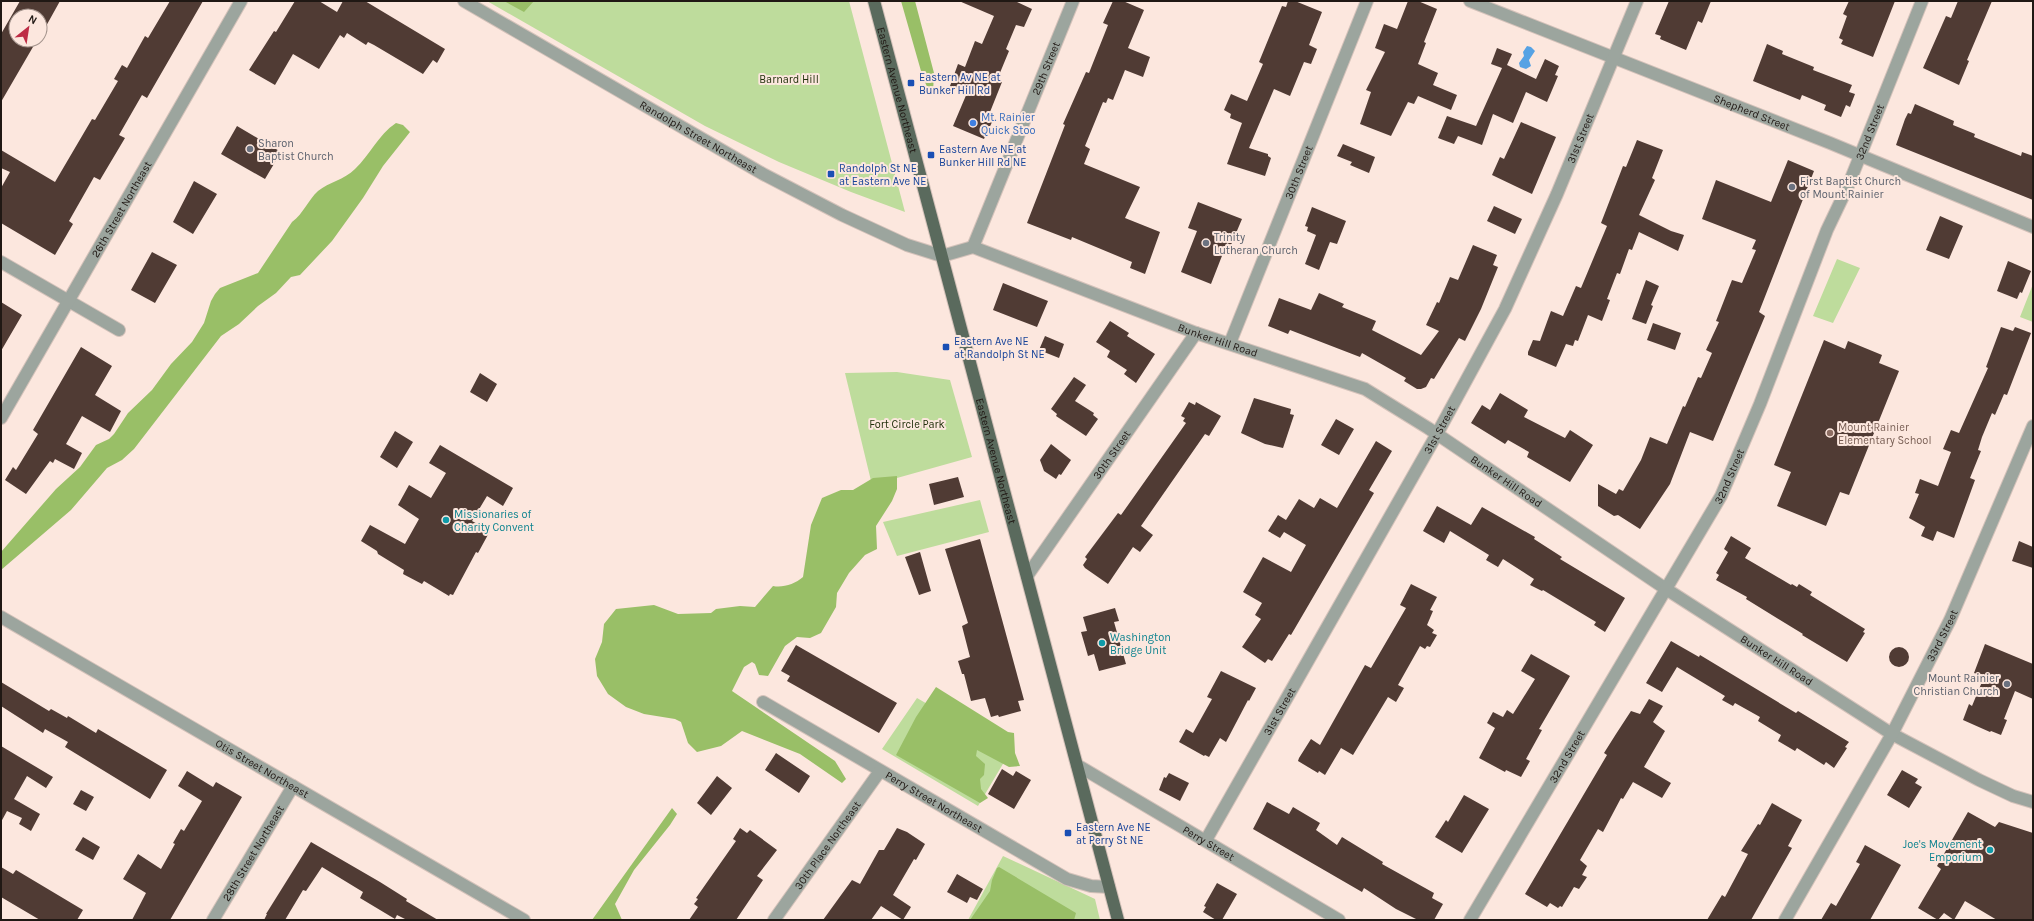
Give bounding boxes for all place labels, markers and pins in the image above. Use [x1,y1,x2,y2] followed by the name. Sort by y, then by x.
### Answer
[919,71,1001,97] place label: Eastern Av NE at Bunker Hill Rd
[906,78,916,88] marker: Eastern Av NE at Bunker Hill Rd
[981,111,1035,137] place label: Mt. Rainier Quick Stoo
[968,118,978,128] marker: Mt. Rainier Quick Stoo
[258,137,334,163] place label: Sharon Baptist Church
[939,143,1027,169] place label: Eastern Ave NE at Bunker Hill Rd NE
[245,144,255,154] marker: Sharon Baptist Church
[926,150,936,160] marker: Eastern Ave NE at Bunker Hill Rd NE
[839,162,926,188] place label: Randolph St NE at Eastern Ave NE
[826,169,836,179] marker: Randolph St NE at Eastern Ave NE
[1800,175,1901,201] place label: First Baptist Church of Mount Rainier
[1787,182,1797,192] marker: First Baptist Church of Mount Rainier
[1214,231,1298,257] place label: Trinity Lutheran Church
[1201,238,1211,248] marker: Trinity Lutheran Church
[954,335,1045,361] place label: Eastern Ave NE at Randolph St NE
[941,342,951,352] marker: Eastern Ave NE at Randolph St NE
[1838,421,1931,447] place label: Mount Rainier Elementary School
[1825,428,1835,438] marker: Mount Rainier Elementary School
[454,508,534,534] place label: Missionaries of Charity Convent
[441,515,451,525] marker: Missionaries of Charity Convent
[1110,631,1171,657] place label: Washington Bridge Unit
[1097,638,1107,648] marker: Washington Bridge Unit
[1914,672,1999,698] place label: Mount Rainier Christian Church
[2002,679,2012,689] marker: Mount Rainier Christian Church
[1076,821,1151,847] place label: Eastern Ave NE at Perry St NE
[1063,828,1073,838] marker: Eastern Ave NE at Perry St NE
[1903,838,1982,864] place label: Joe's Movement Emporium
[1985,845,1995,855] marker: Joe's Movement Emporium

